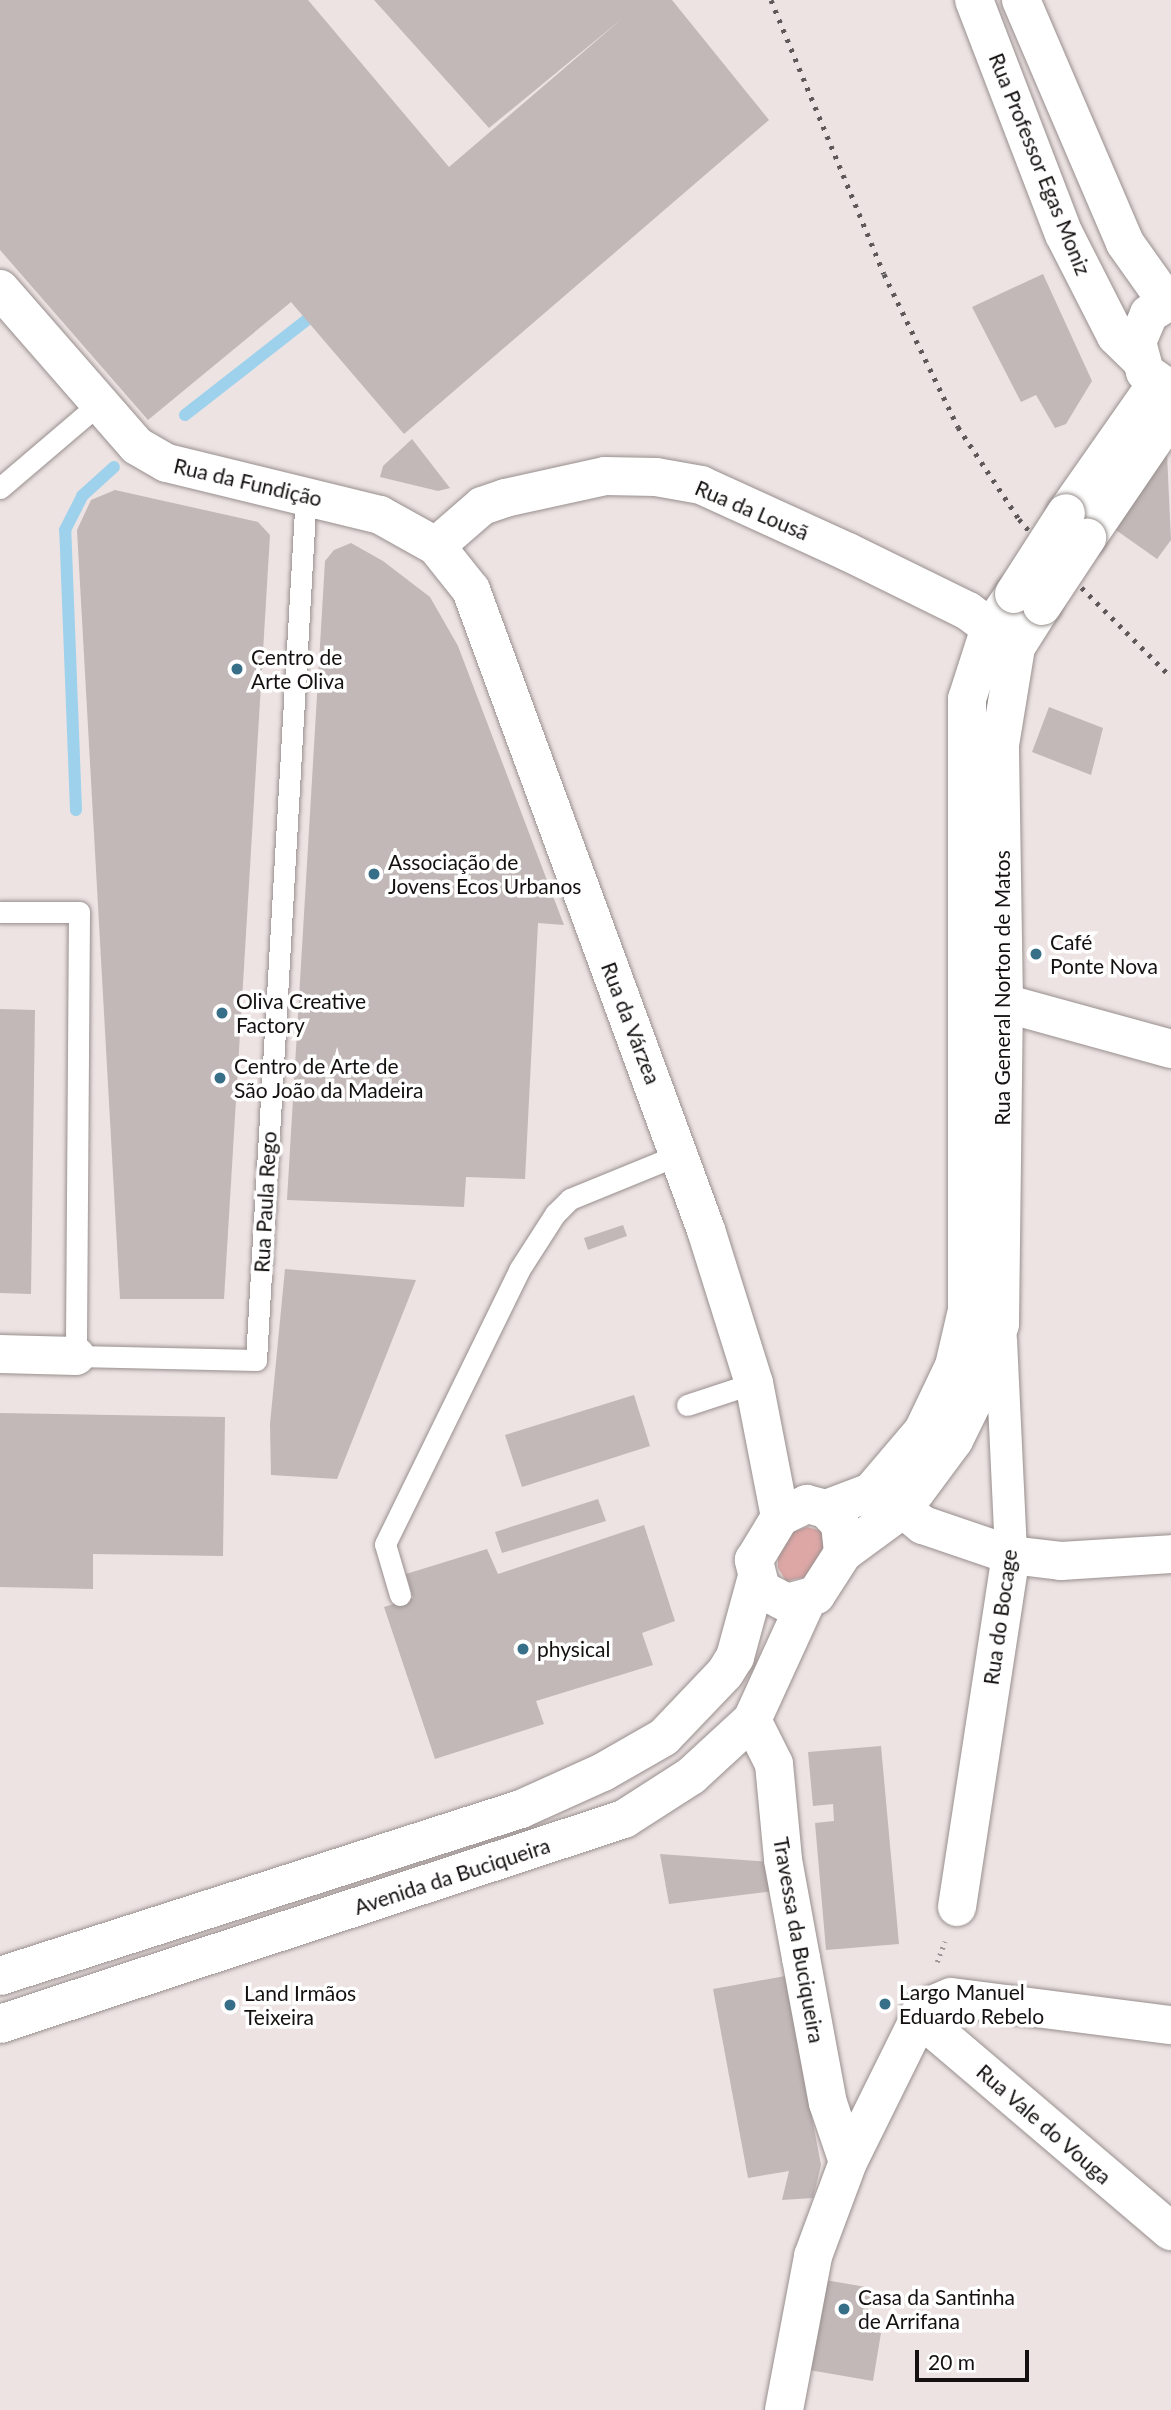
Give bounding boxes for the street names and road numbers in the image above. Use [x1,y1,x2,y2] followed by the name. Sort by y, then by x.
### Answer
[984,49,1096,279] street label: Rua Professor Egas Moniz
[171,453,325,511] street label: Rua da Fundição
[691,475,813,545] street label: Rua da Lousã
[989,850,1015,1126] street label: Rua General Norton de Matos
[596,958,666,1088] street label: Rua da Várzea
[249,1131,281,1273] street label: Rua Paula Rego
[978,1547,1022,1687] street label: Rua do Bocage
[351,1832,553,1920] street label: Avenida da Buciqueira
[768,1835,830,2045] street label: Travessa da Buciqueira
[971,2058,1117,2190] street label: Rua Vale do Vouga

